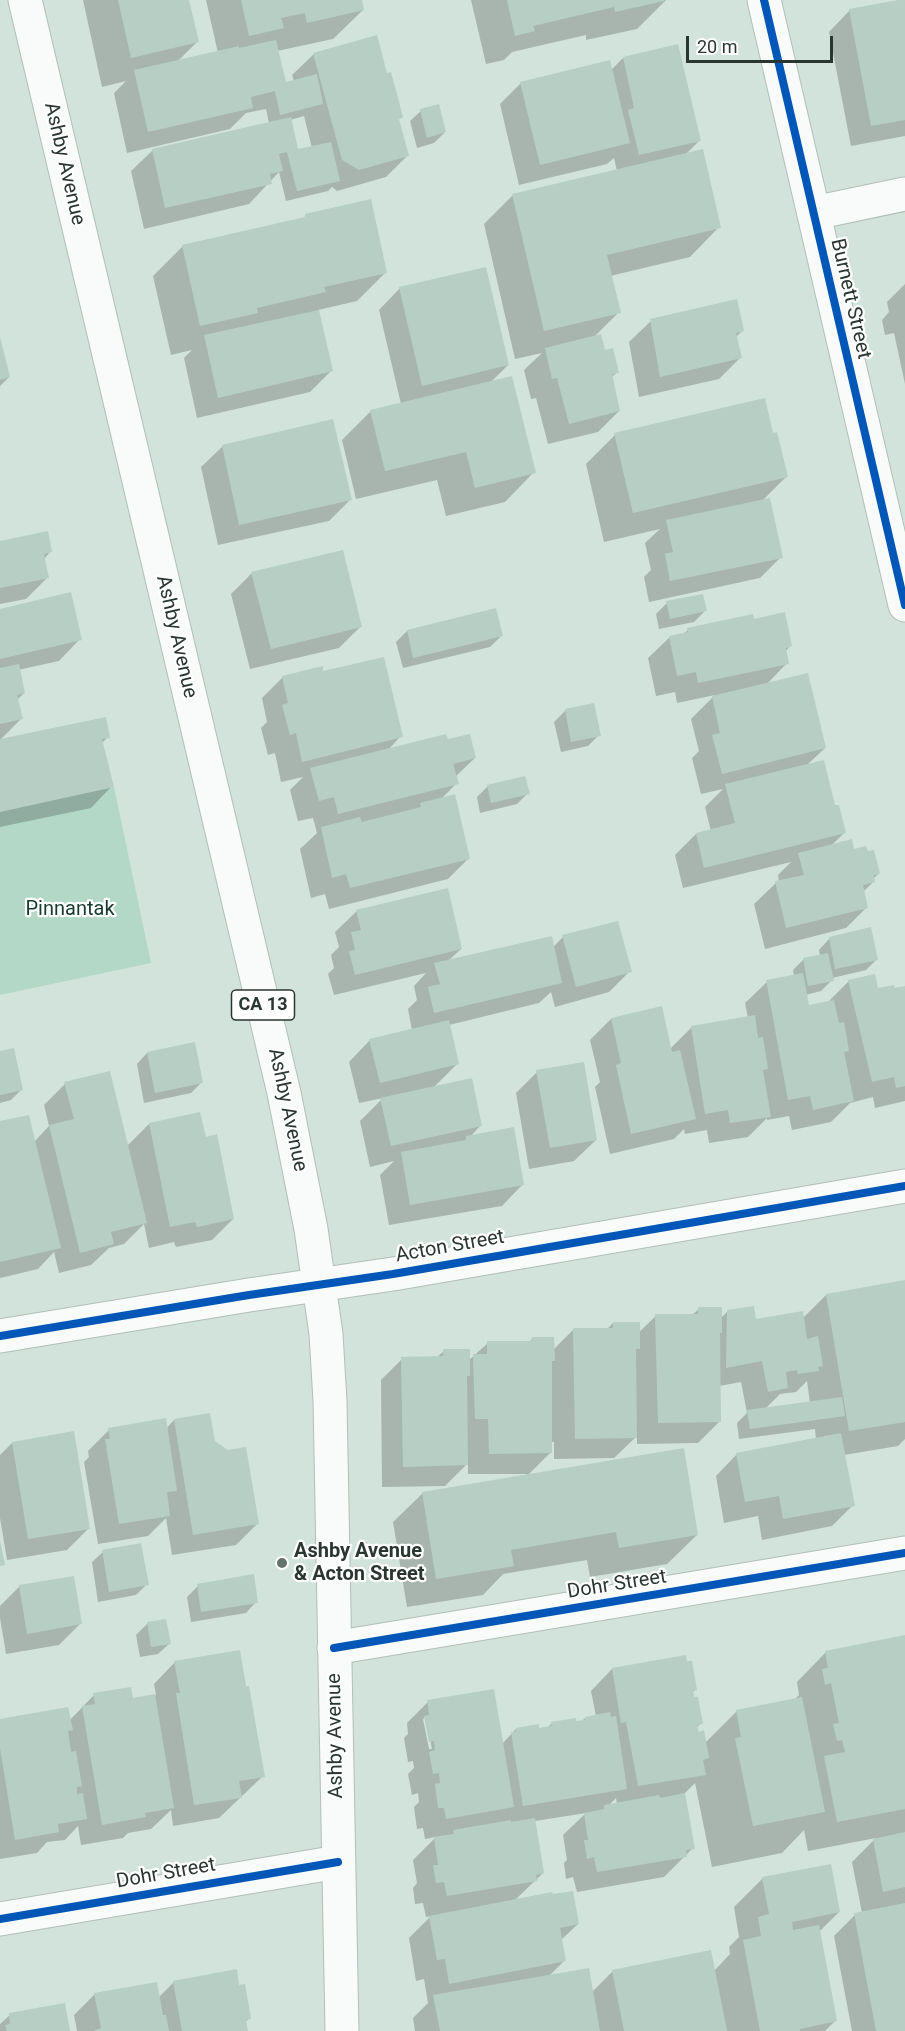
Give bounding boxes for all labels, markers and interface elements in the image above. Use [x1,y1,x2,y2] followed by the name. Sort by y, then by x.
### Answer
[689,24,836,62] scale bar
[697,36,737,57] text: 20 m
[38,100,90,228] street label: Ashby Avenue
[825,237,875,361] street label: Burnett Street
[150,573,202,701] street label: Ashby Avenue
[25,898,115,922] park label: Pinnantak
[232,990,294,1020] road number: CA 13
[262,1046,312,1174] street label: Ashby Avenue
[394,1226,506,1268] street label: Acton Street
[294,1540,425,1587] place label: Ashby Avenue & Acton Street
[275,1556,289,1570] marker: Ashby Avenue & Acton Street
[566,1565,668,1605] street label: Dohr Street
[323,1673,349,1799] street label: Ashby Avenue
[115,1853,217,1895] street label: Dohr Street

